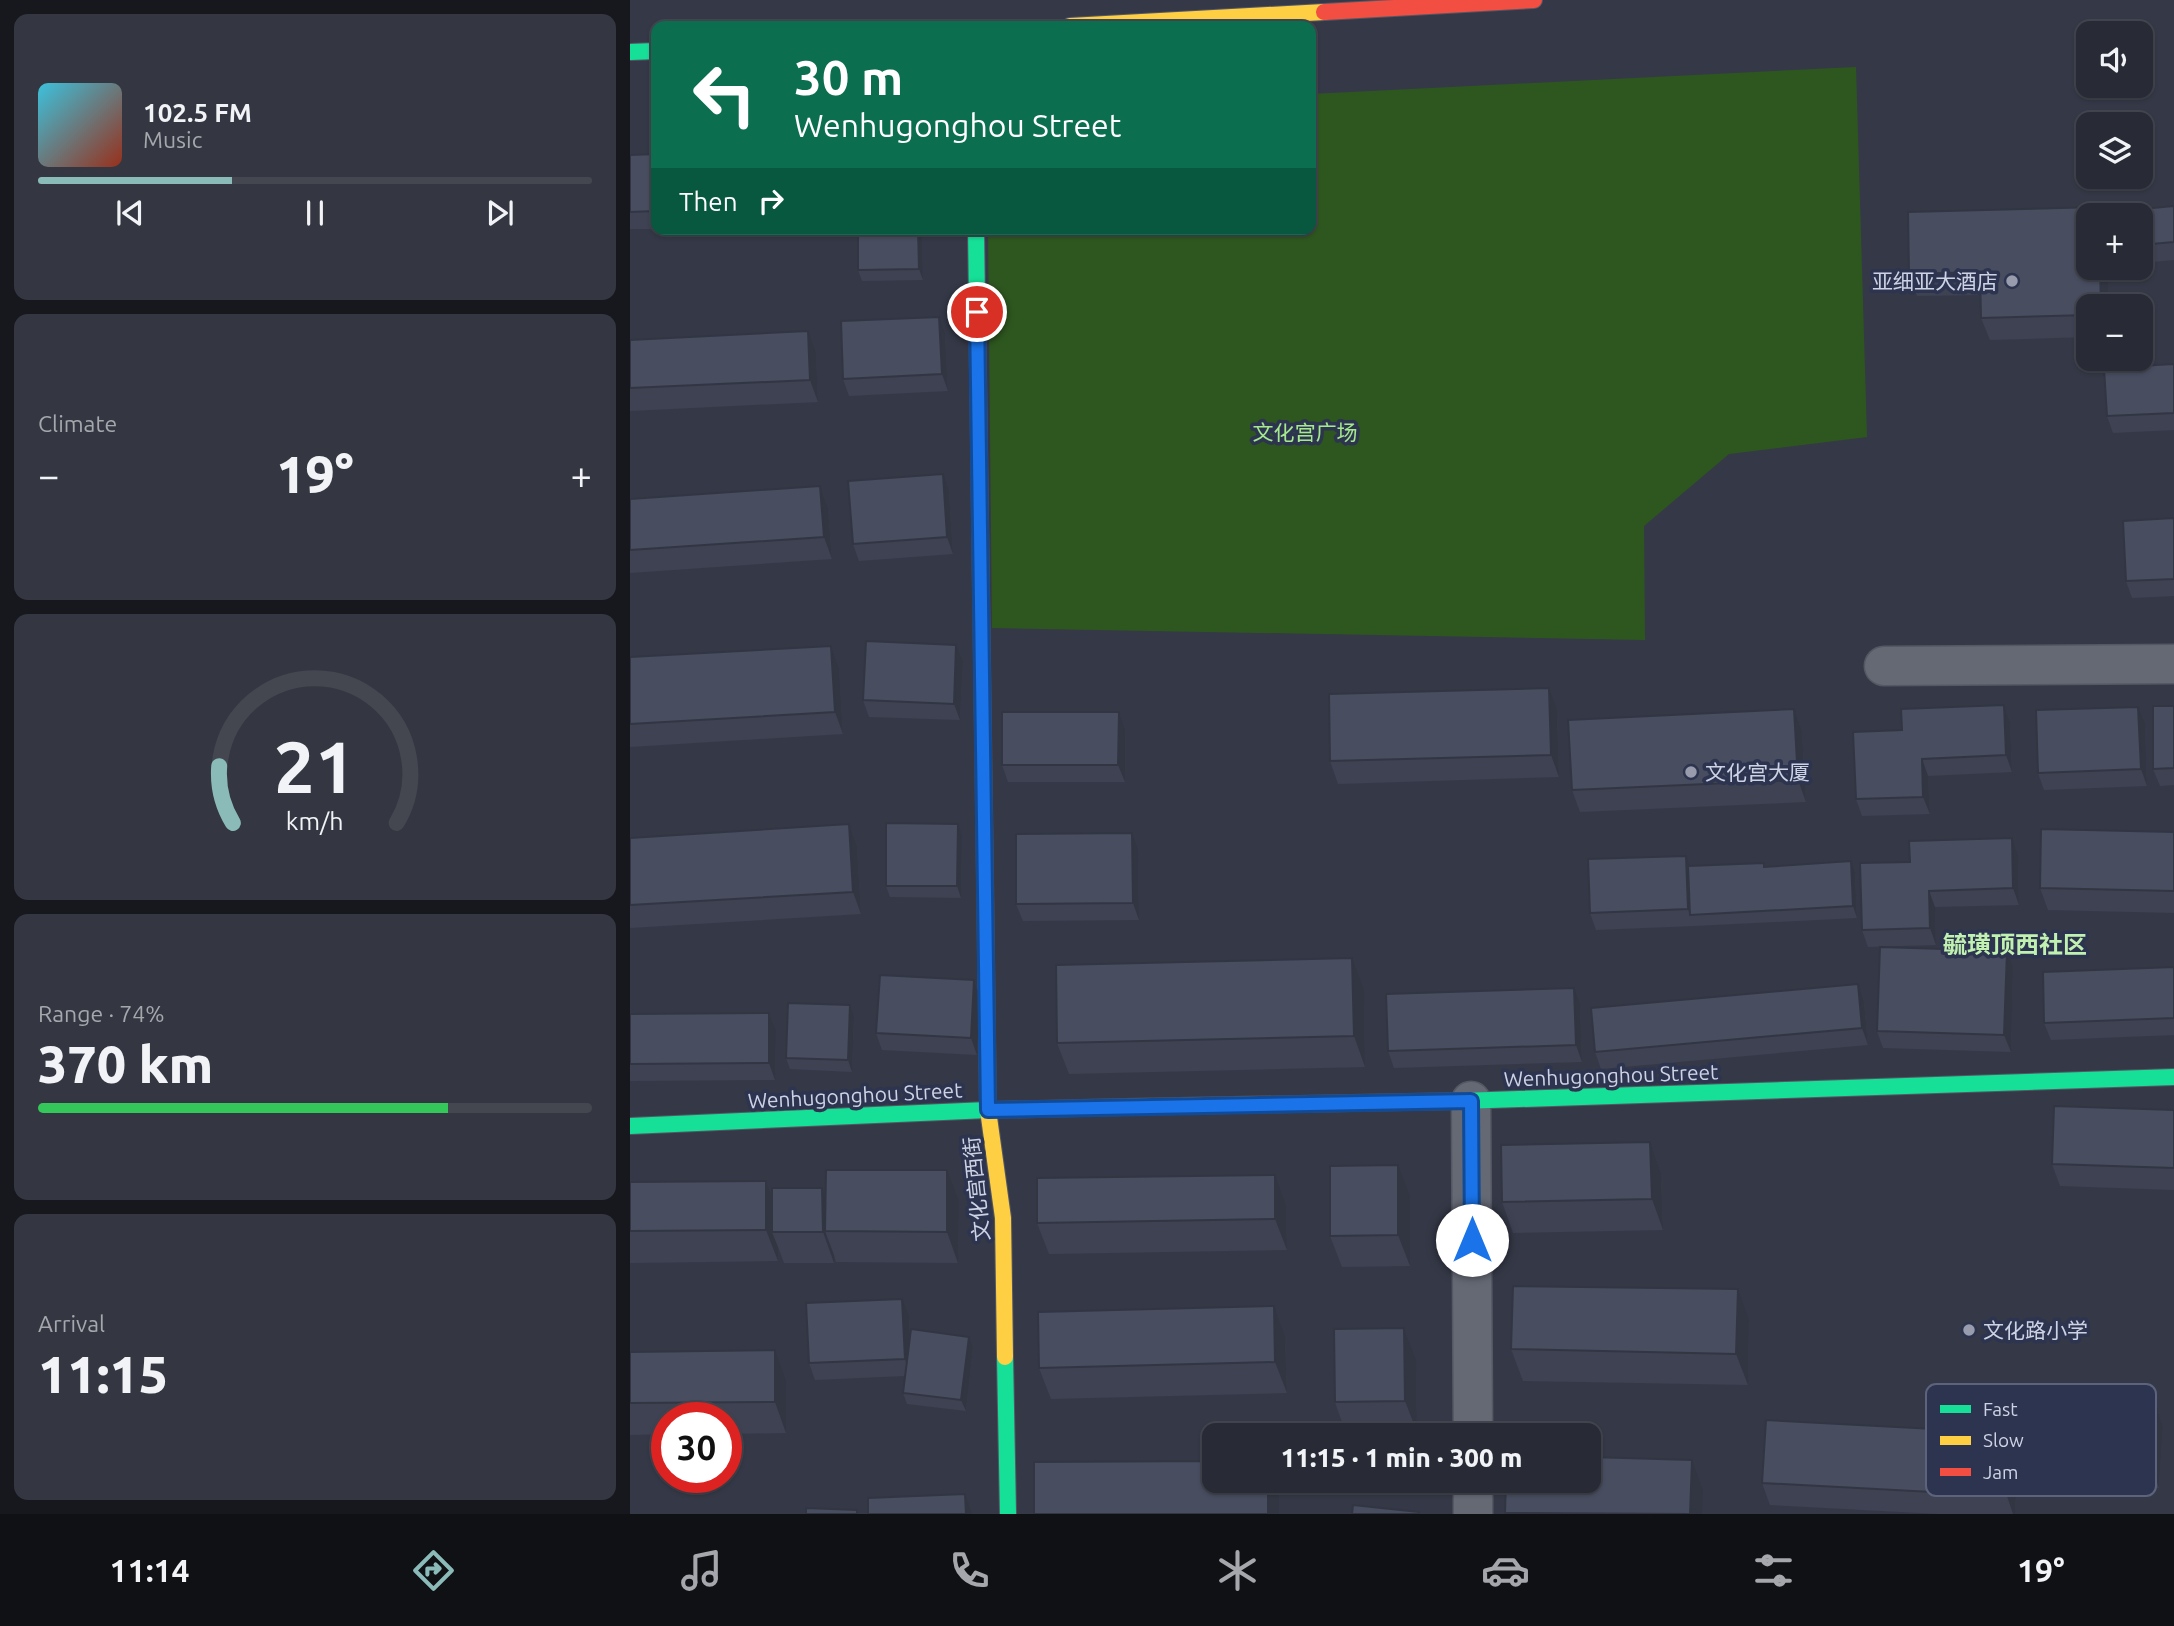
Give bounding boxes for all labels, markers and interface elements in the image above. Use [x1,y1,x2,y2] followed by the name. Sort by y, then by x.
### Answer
[2076,21,2153,371] map controls
[2076,21,2153,98] button: sound
[679,49,770,140] icon: left
[794,49,903,104] text: 30 m
[143,98,252,127] text: 102.5 FM
[794,107,1121,143] text: Wenhugonghou Street
[2076,112,2153,189] button: layers
[143,127,202,152] text: Music
[752,182,790,220] icon: right
[679,187,738,216] text: Then
[111,194,149,232] icon: previous
[296,194,334,232] icon: pause
[481,194,519,232] icon: next
[2076,203,2153,280] button: +
[1872,269,1998,293] place label: 亚细亚大酒店
[2004,273,2020,289] marker: 亚细亚大酒店
[947,282,1007,342] pin
[958,293,996,331] icon: arrive
[2076,294,2153,371] button: −
[38,411,117,436] text: Climate
[1253,420,1358,444] park label: 文化宫广场
[276,445,354,503] text: 19°
[38,454,59,496] text: −
[571,454,592,496] text: +
[274,725,356,807] text: 21
[1705,760,1810,784] place label: 文化宫大厦
[1683,764,1699,780] marker: 文化宫大厦
[286,807,344,835] text: km/h
[1943,931,2087,958] district label: 毓璜顶西社区
[38,1001,165,1026] text: Range · 74%
[38,1035,213,1093] text: 370 km
[1503,1059,1719,1091] street label: Wenhugonghou Street
[747,1077,963,1113] street label: Wenhugonghou Street
[959,1136,993,1242] street label: 文化宫西街
[1435,1203,1509,1277] position arrow
[38,1311,105,1336] text: Arrival
[1983,1318,2088,1342] place label: 文化路小学
[1961,1322,1977,1338] marker: 文化路小学
[38,1345,168,1403] text: 11:15
[1926,1384,2156,1496] legend
[1983,1398,2018,1420] text: Fast
[651,1402,742,1493] speed limit sign: 30
[1983,1429,2024,1451] text: Slow
[1281,1443,1522,1472] text: 11:15 · 1 min · 300 m
[1983,1461,2019,1483] text: Jam
[409,1546,458,1595] icon: directions
[677,1546,726,1595] icon: music
[945,1546,994,1595] icon: phone
[1213,1546,1262,1595] icon: climate
[1481,1546,1530,1595] icon: car
[1749,1546,1798,1595] icon: filters
[110,1552,190,1588] text: 11:14
[2017,1552,2064,1588] text: 19°

